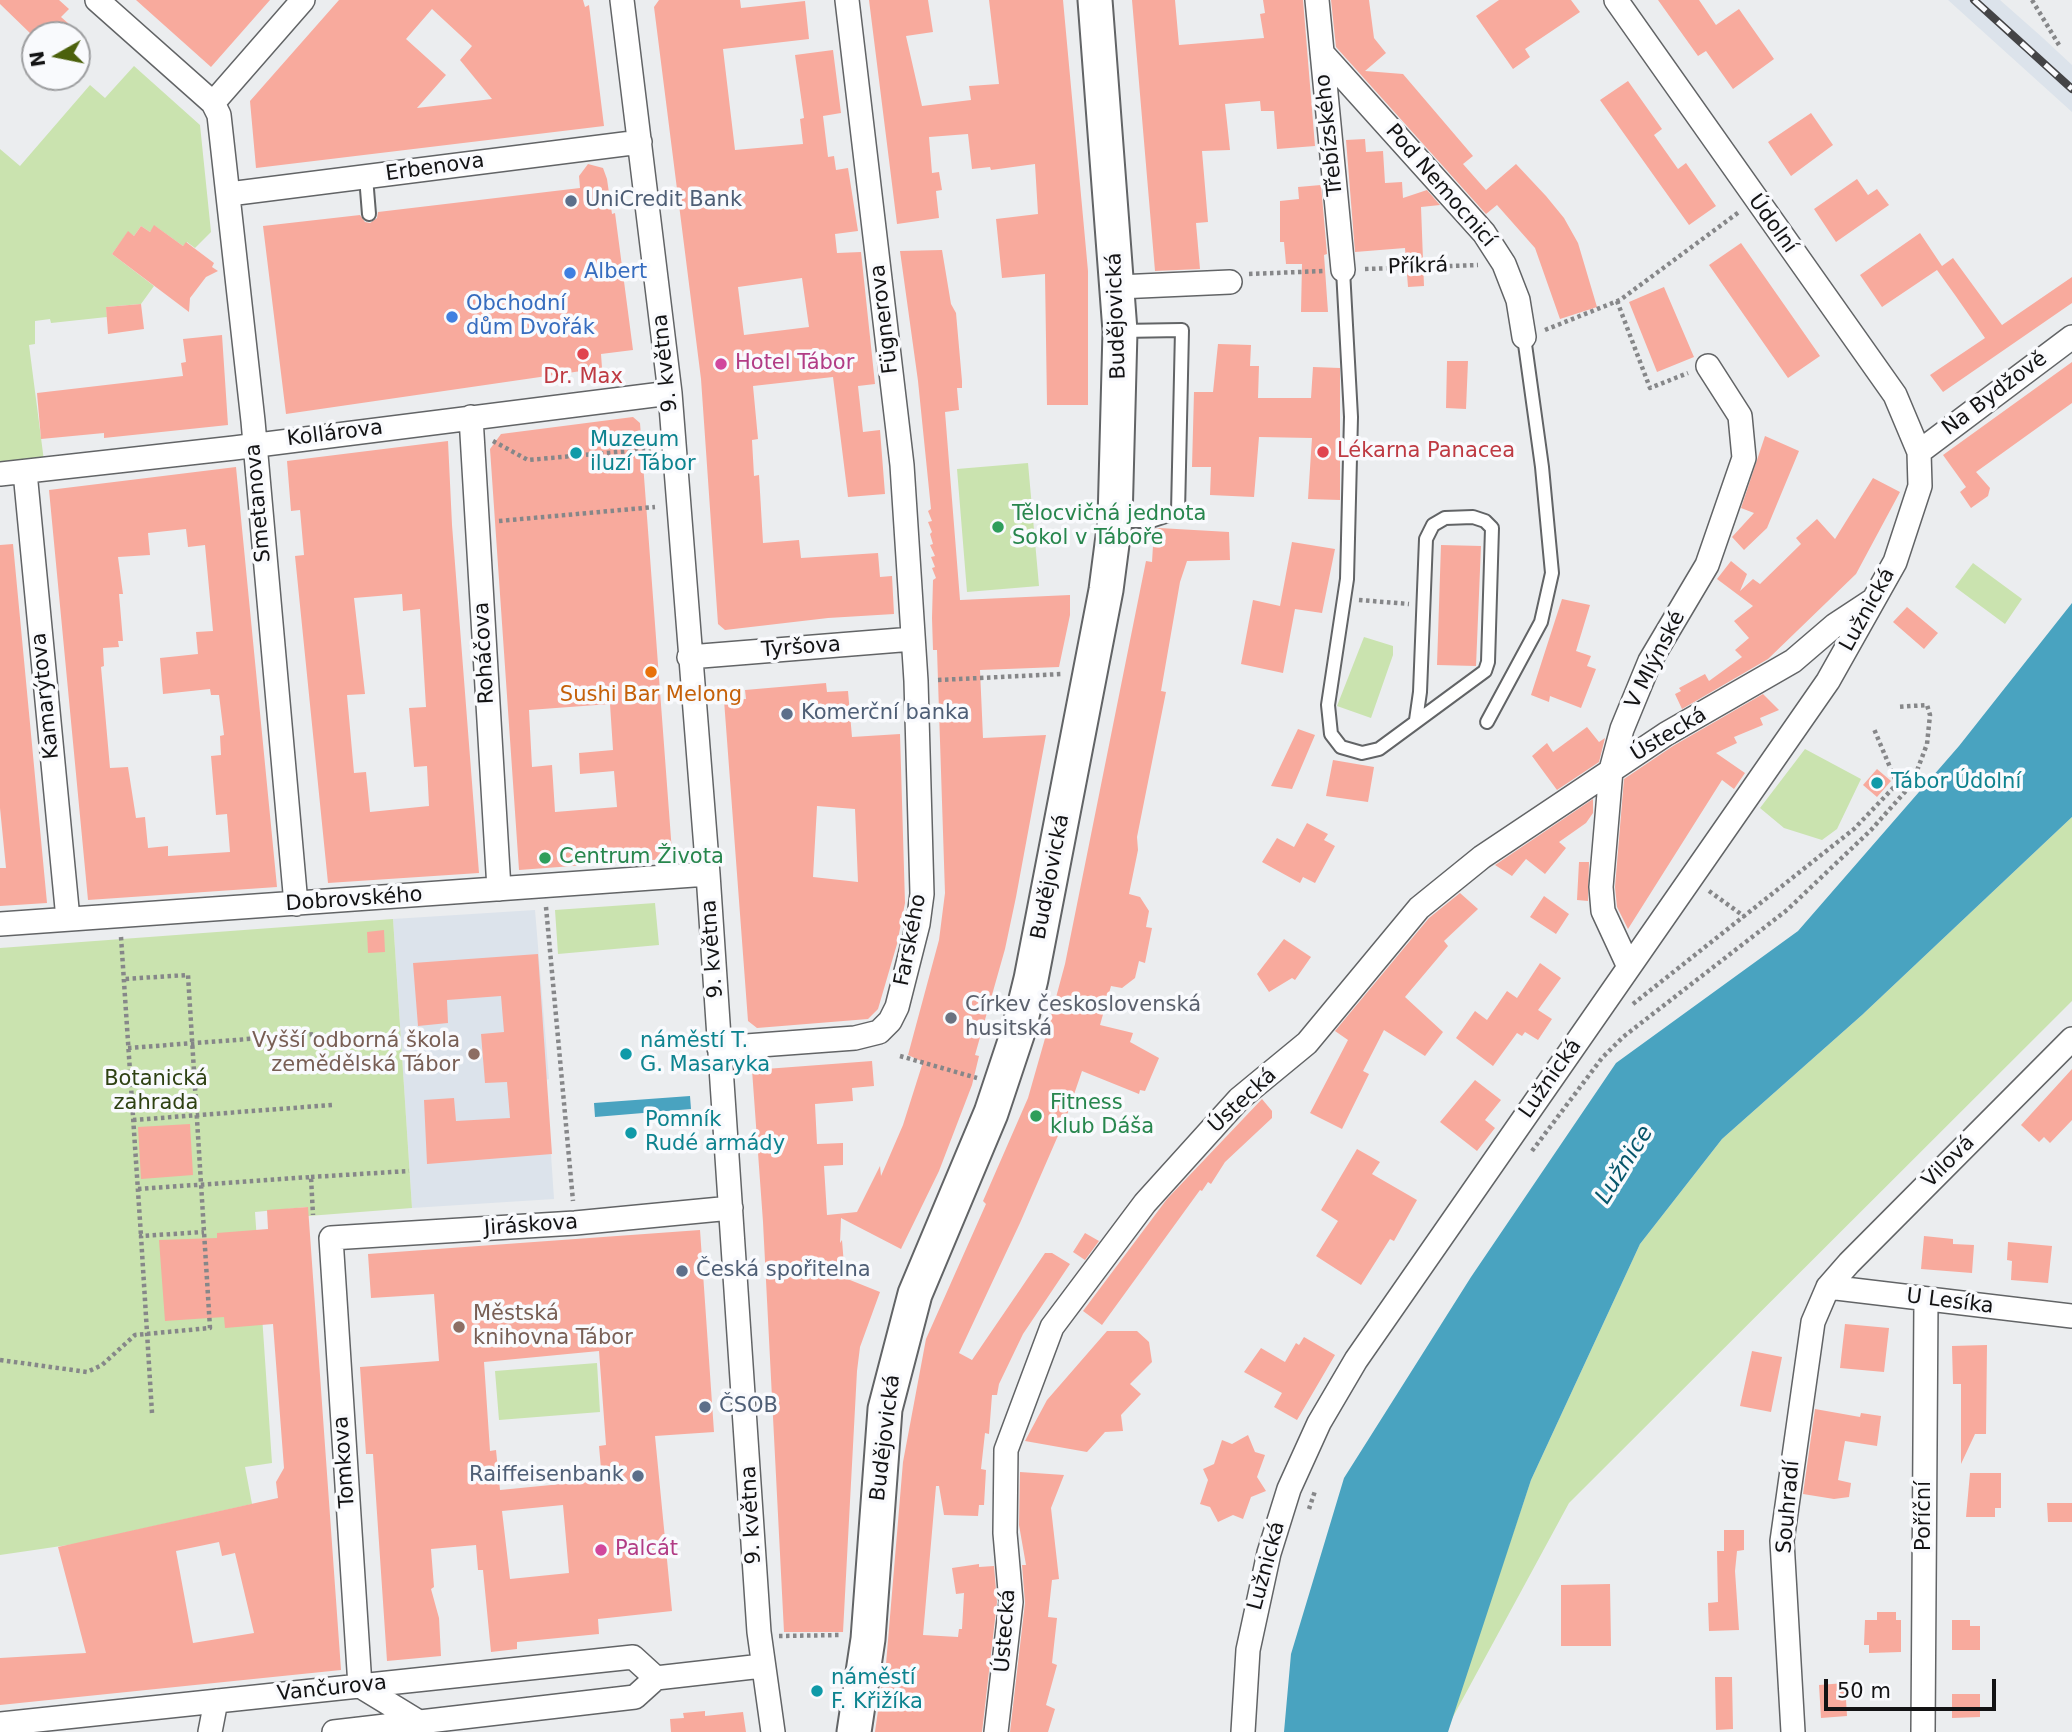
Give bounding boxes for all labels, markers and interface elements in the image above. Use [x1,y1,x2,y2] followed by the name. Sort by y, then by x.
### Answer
[21,21,91,91] north arrow
[25,49,49,69] text: N
[1311,73,1349,197] street label: Třebízského
[1380,119,1500,253] street label: Pod Nemocnicí
[384,149,486,187] street label: Erbenova
[585,188,742,214] place label: UniCredit Bank
[1742,190,1802,258] street label: Údolní
[563,193,579,209] marker: UniCredit Bank
[1102,252,1132,380] street label: Budějovická
[1387,253,1449,281] street label: Příkrá
[584,260,647,286] place label: Albert
[866,263,904,375] street label: Fügnerova
[562,265,578,281] marker: Albert
[466,292,595,342] place label: Obchodní dům Dvořák
[444,309,460,325] marker: Obchodní dům Dvořák
[648,313,684,413] street label: 9. května
[575,346,591,362] marker: Dr. Max
[1938,346,2052,442] street label: Na Bydžově
[735,351,854,377] place label: Hotel Tábor
[713,356,729,372] marker: Hotel Tábor
[543,365,623,391] place label: Dr. Max
[286,416,384,452] street label: Kollárova
[590,428,696,478] place label: Muzeum iluzí Tábor
[1337,439,1515,465] place label: Lékarna Panacea
[241,442,277,564] street label: Smetanova
[1315,444,1331,460] marker: Lékarna Panacea
[568,445,584,461] marker: Muzeum iluzí Tábor
[1012,502,1206,552] place label: Tělocvičná jednota Sokol v Táboře
[990,519,1006,535] marker: Tělocvičná jednota Sokol v Táboře
[1835,564,1901,656] street label: Lužnická
[470,601,500,705] street label: Roháčova
[1621,607,1691,713] street label: V Mlýnské
[27,632,65,760] street label: Kamarýtova
[760,633,842,663] street label: Tyršova
[643,664,659,680] marker: Sushi Bar Melong
[560,683,742,709] place label: Sushi Bar Melong
[801,701,970,727] place label: Komerční banka
[1627,703,1711,767] street label: Ústecká
[779,706,795,722] marker: Komerční banka
[1891,770,2021,796] place label: Tábor Údolní
[1869,775,1885,791] marker: Tábor Údolní
[1027,812,1075,942] street label: Budějovická
[559,845,724,871] place label: Centrum Života
[537,850,553,866] marker: Centrum Života
[285,883,423,917] street label: Dobrovského
[890,892,932,988] street label: Farského
[697,899,729,999] street label: 9. května
[965,993,1201,1043] place label: Církev československá husitská
[943,1010,959,1026] marker: Církev československá husitská
[252,1029,460,1079] place label: Vyšší odborná škola zemědělská Tábor
[640,1029,770,1079] place label: náměstí T. G. Masaryka
[1515,1034,1587,1124] street label: Lužnická
[466,1046,482,1062] marker: Vyšší odborná škola zemědělská Tábor
[618,1046,634,1062] marker: náměstí T. G. Masaryka
[1204,1063,1282,1139] street label: Ústecká
[104,1067,208,1117] park label: Botanická zahrada
[1050,1091,1154,1141] place label: Fitness klub Dáša
[645,1108,785,1158] place label: Pomník Rudé armády
[1028,1108,1044,1124] marker: Fitness klub Dáša
[1590,1121,1660,1209] water label: Lužnice
[623,1125,639,1141] marker: Pomník Rudé armády
[1918,1131,1980,1193] street label: Vilová
[483,1210,579,1242] street label: Jiráskova
[696,1258,871,1284] place label: Česká spořitelna
[674,1263,690,1279] marker: Česká spořitelna
[1905,1284,1995,1320] street label: U Lesíka
[473,1302,633,1352] place label: Městská knihovna Tábor
[451,1319,467,1335] marker: Městská knihovna Tábor
[866,1373,906,1503] street label: Budějovická
[719,1394,778,1420] place label: ČSOB
[697,1399,713,1415] marker: ČSOB
[329,1415,361,1509] street label: Tomkova
[1772,1459,1806,1555] street label: Souhradí
[469,1463,624,1489] place label: Raiffeisenbank
[737,1465,767,1565] street label: 9. května
[630,1468,646,1484] marker: Raiffeisenbank
[1912,1481,1938,1551] street label: Poříční
[1243,1519,1291,1613] street label: Lužnická
[615,1537,678,1563] place label: Palcát
[593,1542,609,1558] marker: Palcát
[991,1588,1021,1674] street label: Ústecká
[831,1666,923,1716] place label: náměstí F. Křižíka
[1827,1666,1998,1710] scale bar
[276,1671,388,1707] street label: Vančurova
[1837,1679,1891,1703] text: 50 m
[809,1683,825,1699] marker: náměstí F. Křižíka

